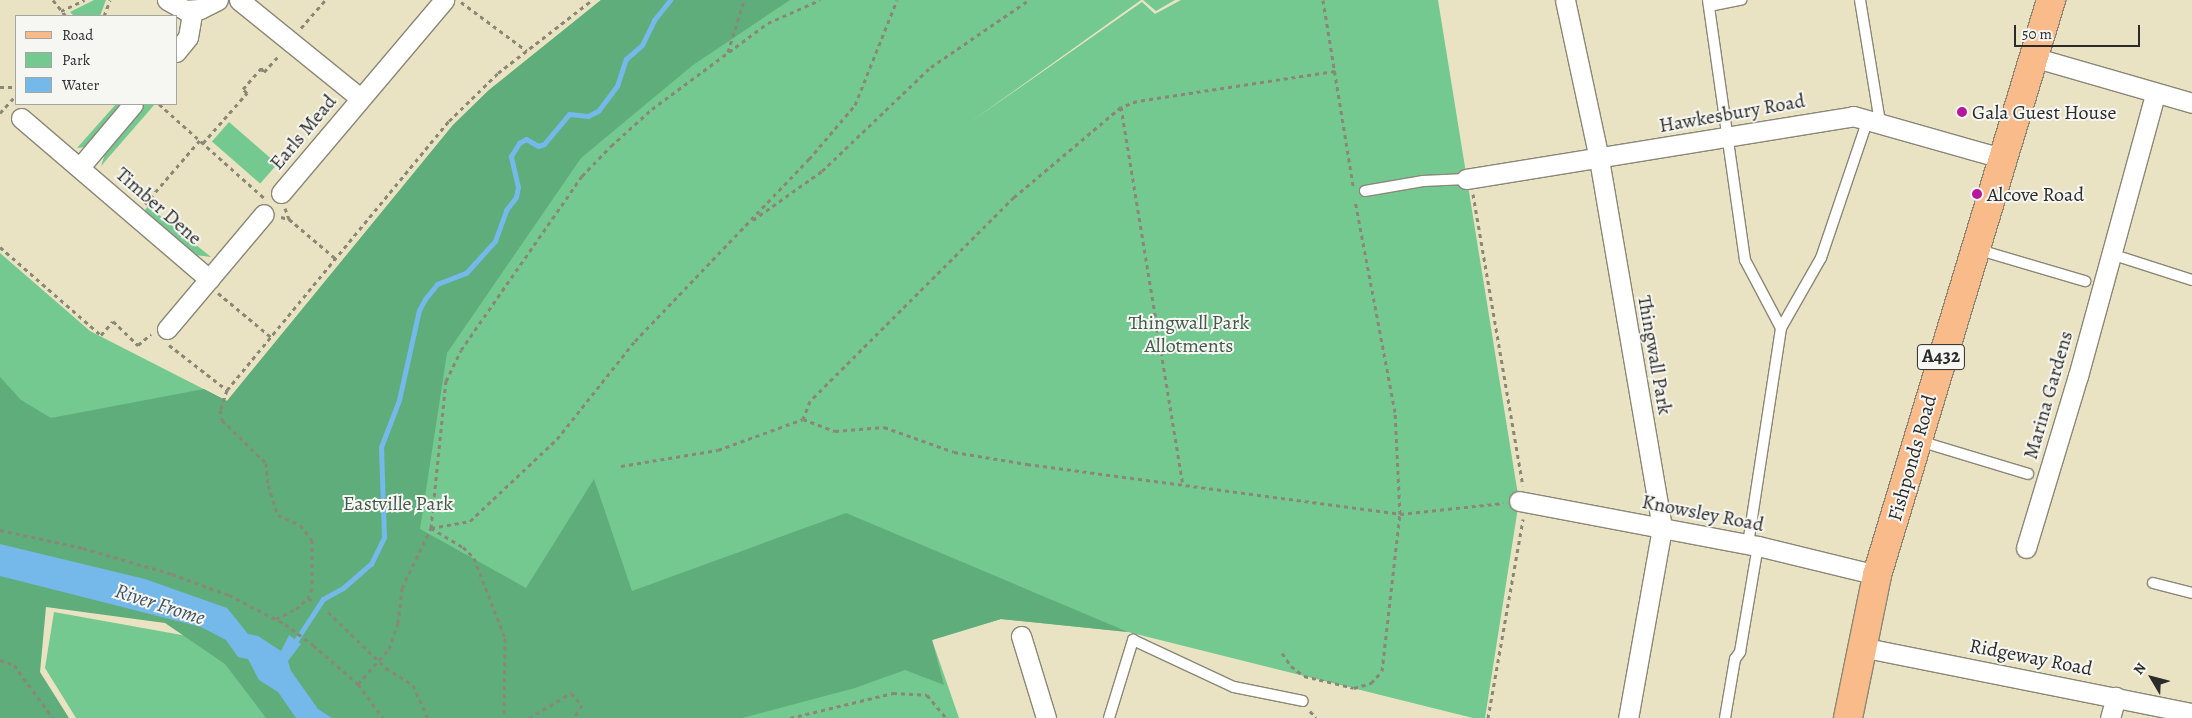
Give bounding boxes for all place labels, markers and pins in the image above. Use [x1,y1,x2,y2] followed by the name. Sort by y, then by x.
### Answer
[1972,100,2116,124] place label: Gala Guest House
[1956,106,1968,118] marker: Gala Guest House
[1987,182,2084,206] place label: Alcove Road
[1971,188,1983,200] marker: Alcove Road

